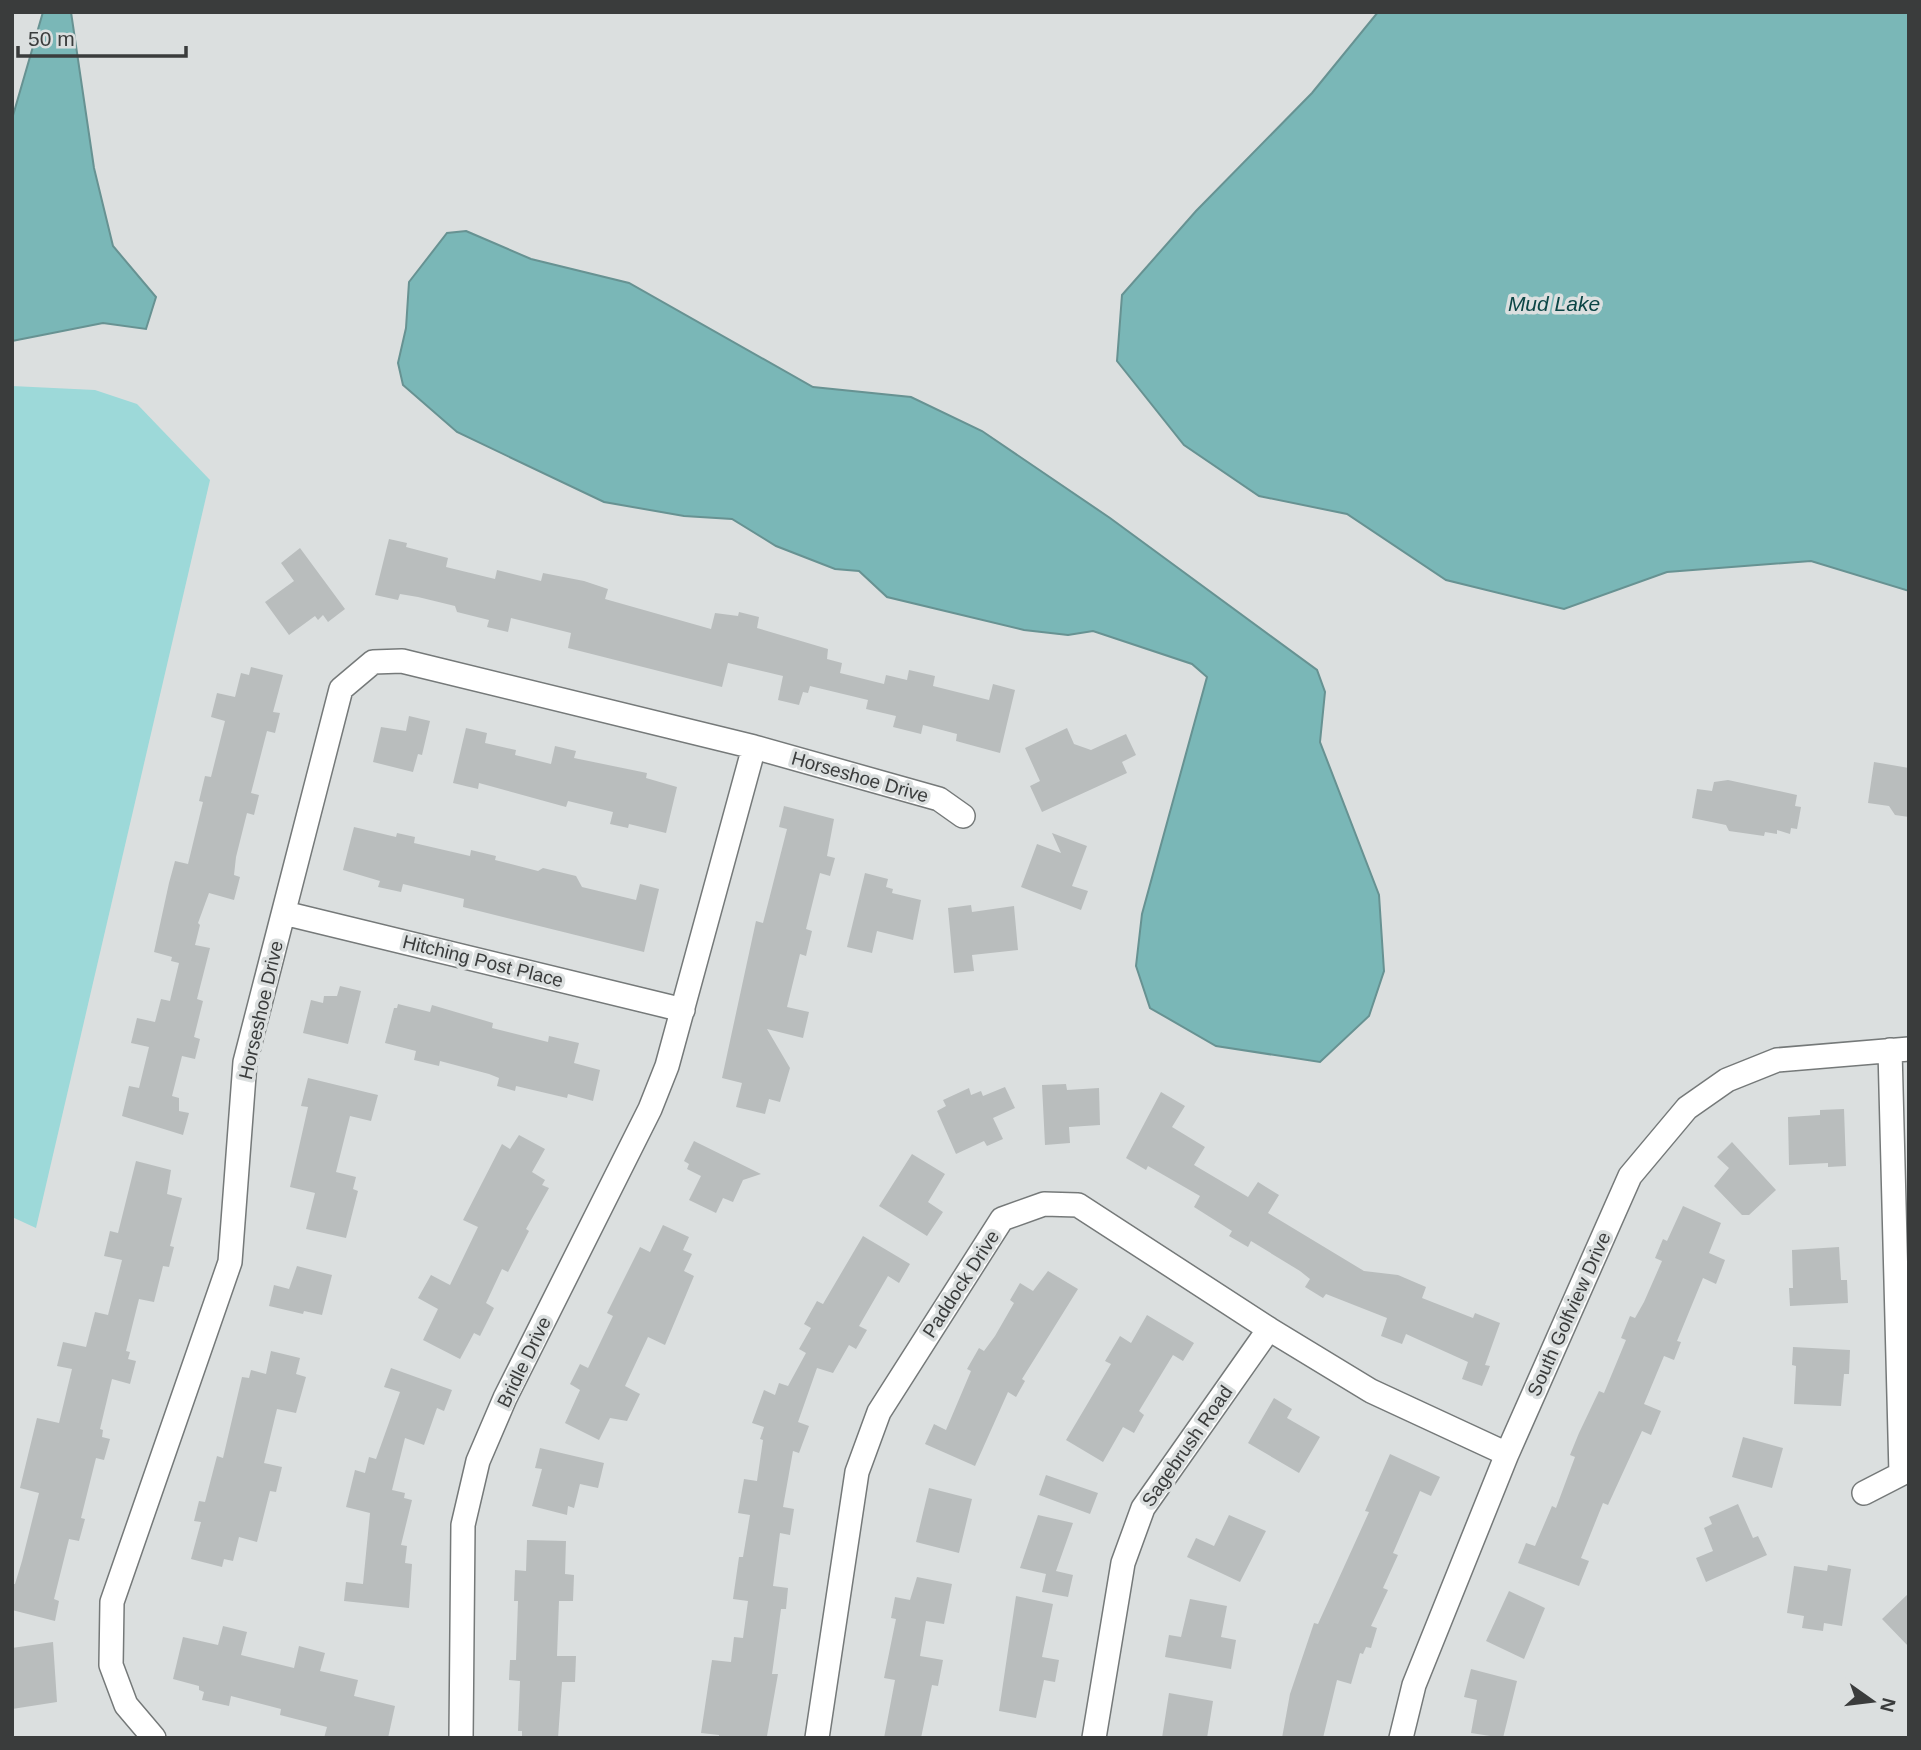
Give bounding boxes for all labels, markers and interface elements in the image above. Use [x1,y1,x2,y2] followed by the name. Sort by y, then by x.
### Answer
[18,14,186,58] scale bar
[28,27,75,50] text: 50 m
[1508,292,1600,315] water label: Mud Lake
[789,747,931,807] street label: Horseshoe Drive
[401,931,565,991] street label: Hitching Post Place
[235,939,287,1081] street label: Horseshoe Drive
[919,1226,1003,1342] street label: Paddock Drive
[1523,1229,1615,1399] street label: South Golfview Drive
[493,1313,555,1411] street label: Bridle Drive
[1138,1382,1236,1510] street label: Sagebrush Road
[1837,1666,1907,1736] north arrow
[1876,1696,1900,1714] text: N

